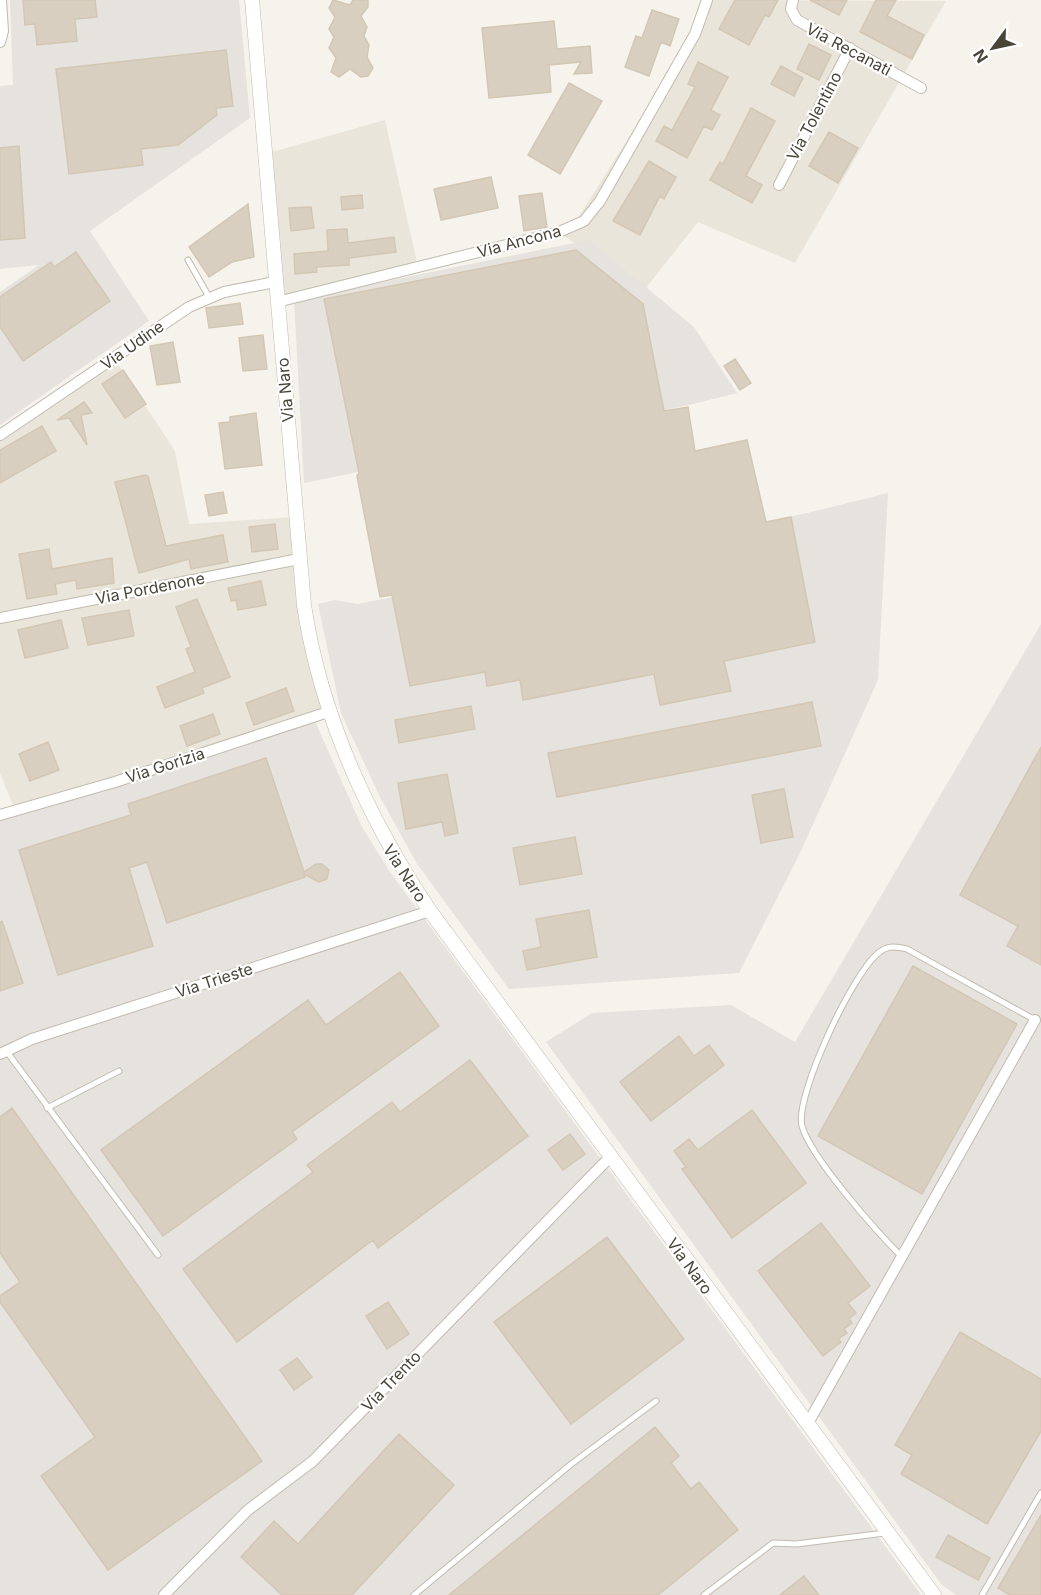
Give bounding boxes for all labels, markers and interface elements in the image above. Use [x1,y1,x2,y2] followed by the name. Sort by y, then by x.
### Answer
[803,18,895,80] street label: Via Recanati
[963,18,1023,78] north arrow
[969,46,992,67] text: N
[782,68,846,164] street label: Via Tolentino
[475,220,563,262] street label: Via Ancona
[96,316,168,374] street label: Via Udine
[272,357,298,423] street label: Via Naro
[94,568,206,608] street label: Via Pordenone
[123,743,207,787] street label: Via Gorizia
[379,840,431,906] street label: Via Naro
[173,958,255,1002] street label: Via Trieste
[663,1234,717,1298] street label: Via Naro
[357,1346,425,1416] street label: Via Trento

